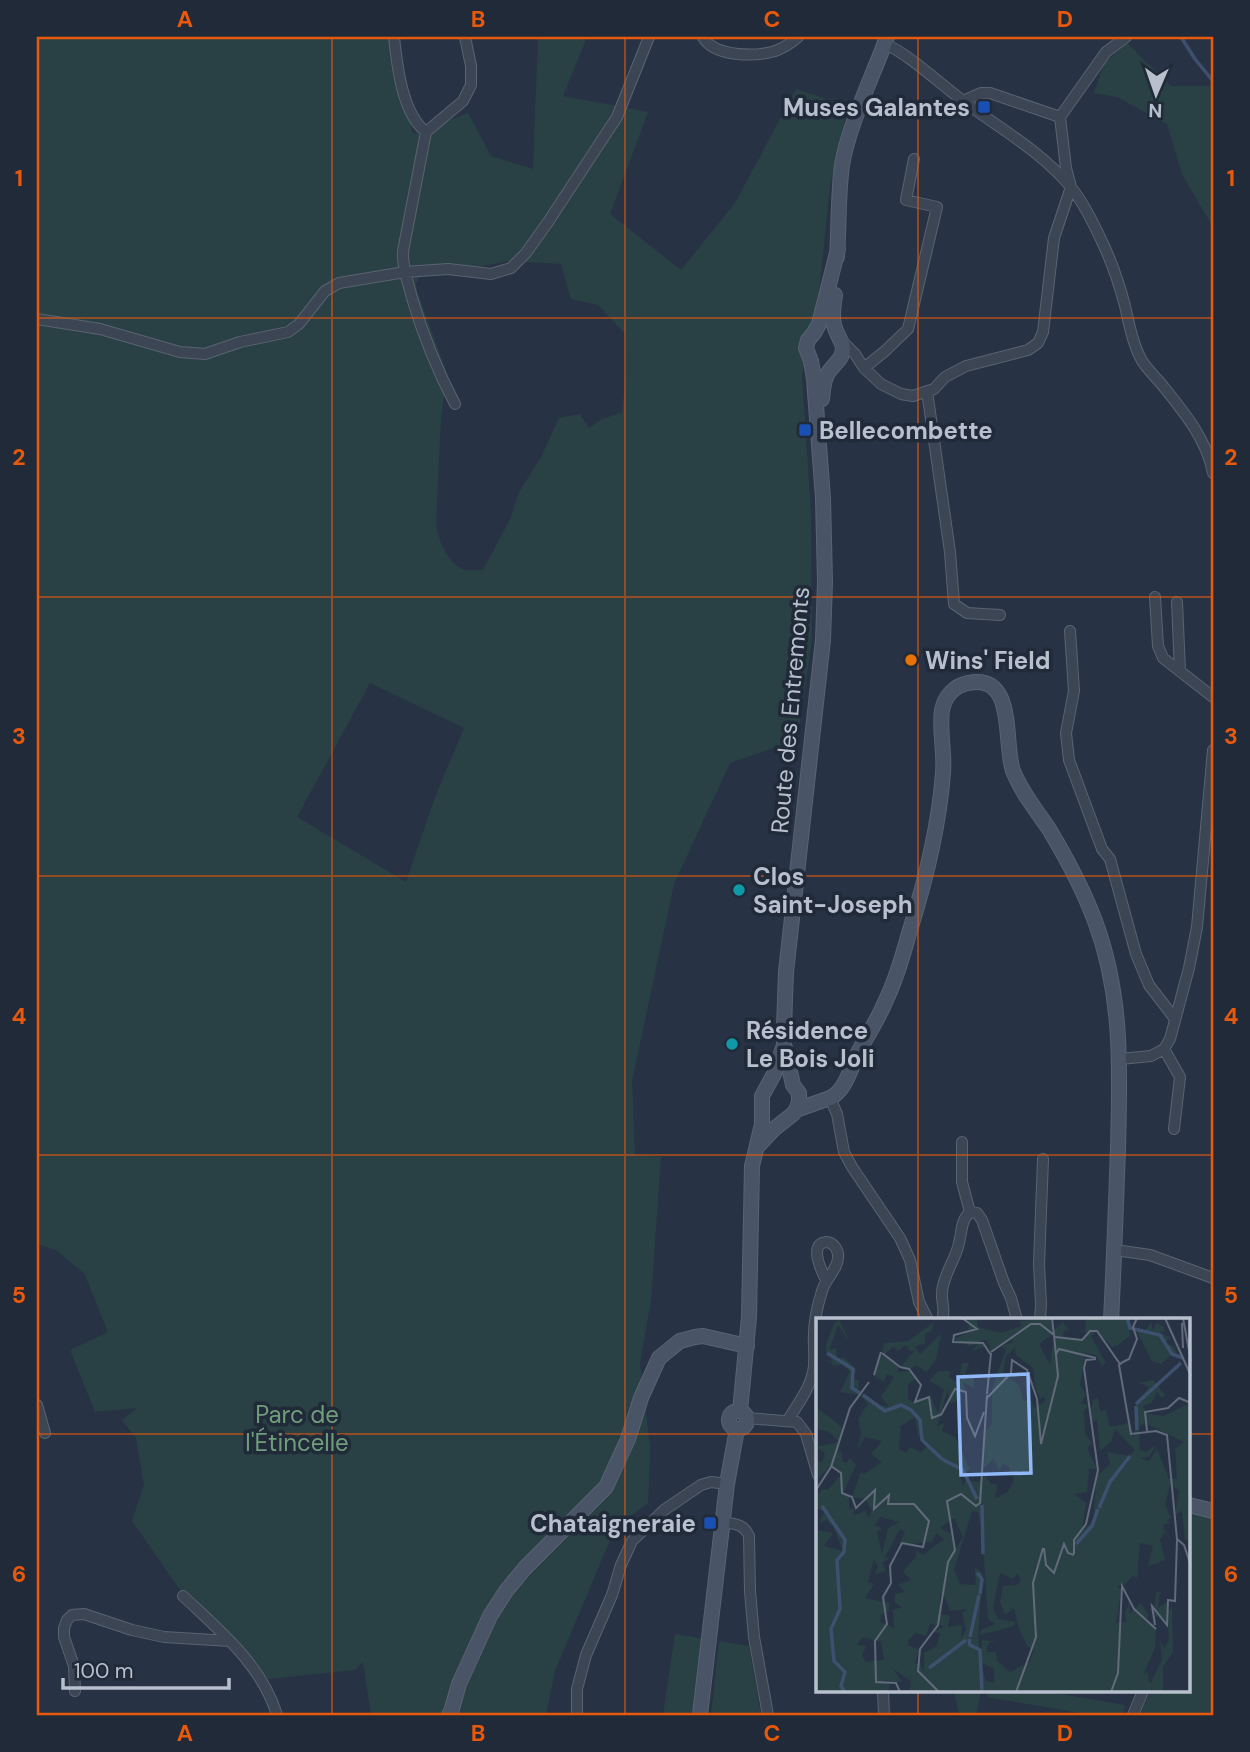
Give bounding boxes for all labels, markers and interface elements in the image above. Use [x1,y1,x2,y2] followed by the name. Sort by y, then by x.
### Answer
[177,4,193,34] text: A
[471,4,485,34] text: B
[764,4,780,34] text: C
[1057,4,1073,34] text: D
[1120,60,1190,130] north arrow
[783,92,970,123] place label: Muses Galantes
[1148,98,1163,123] text: N
[976,99,992,115] marker: Muses Galantes
[15,163,23,193] text: 1
[1227,163,1235,193] text: 1
[819,415,993,446] place label: Bellecombette
[797,422,813,438] marker: Bellecombette
[12,442,26,472] text: 2
[1224,442,1238,472] text: 2
[764,585,816,835] street label: Route des Entremonts
[925,645,1050,676] place label: Wins' Field
[903,652,919,668] marker: Wins' Field
[12,721,26,751] text: 3
[1224,721,1238,751] text: 3
[753,861,913,920] place label: Clos Saint-Joseph
[731,882,747,898] marker: Clos Saint-Joseph
[12,1001,27,1031] text: 4
[1224,1001,1239,1031] text: 4
[746,1015,874,1074] place label: Résidence Le Bois Joli
[724,1036,740,1052] marker: Résidence Le Bois Joli
[12,1280,26,1310] text: 5
[1224,1280,1238,1310] text: 5
[816,1318,1190,1692] inset map
[245,1399,349,1458] park label: Parc de l'Étincelle
[530,1508,696,1539] place label: Chataigneraie
[702,1515,718,1531] marker: Chataigneraie
[12,1559,26,1589] text: 6
[1224,1559,1238,1589] text: 6
[63,1647,229,1691] scale bar
[74,1657,134,1685] text: 100 m
[177,1718,193,1748] text: A
[471,1718,485,1748] text: B
[764,1718,780,1748] text: C
[1057,1718,1073,1748] text: D

